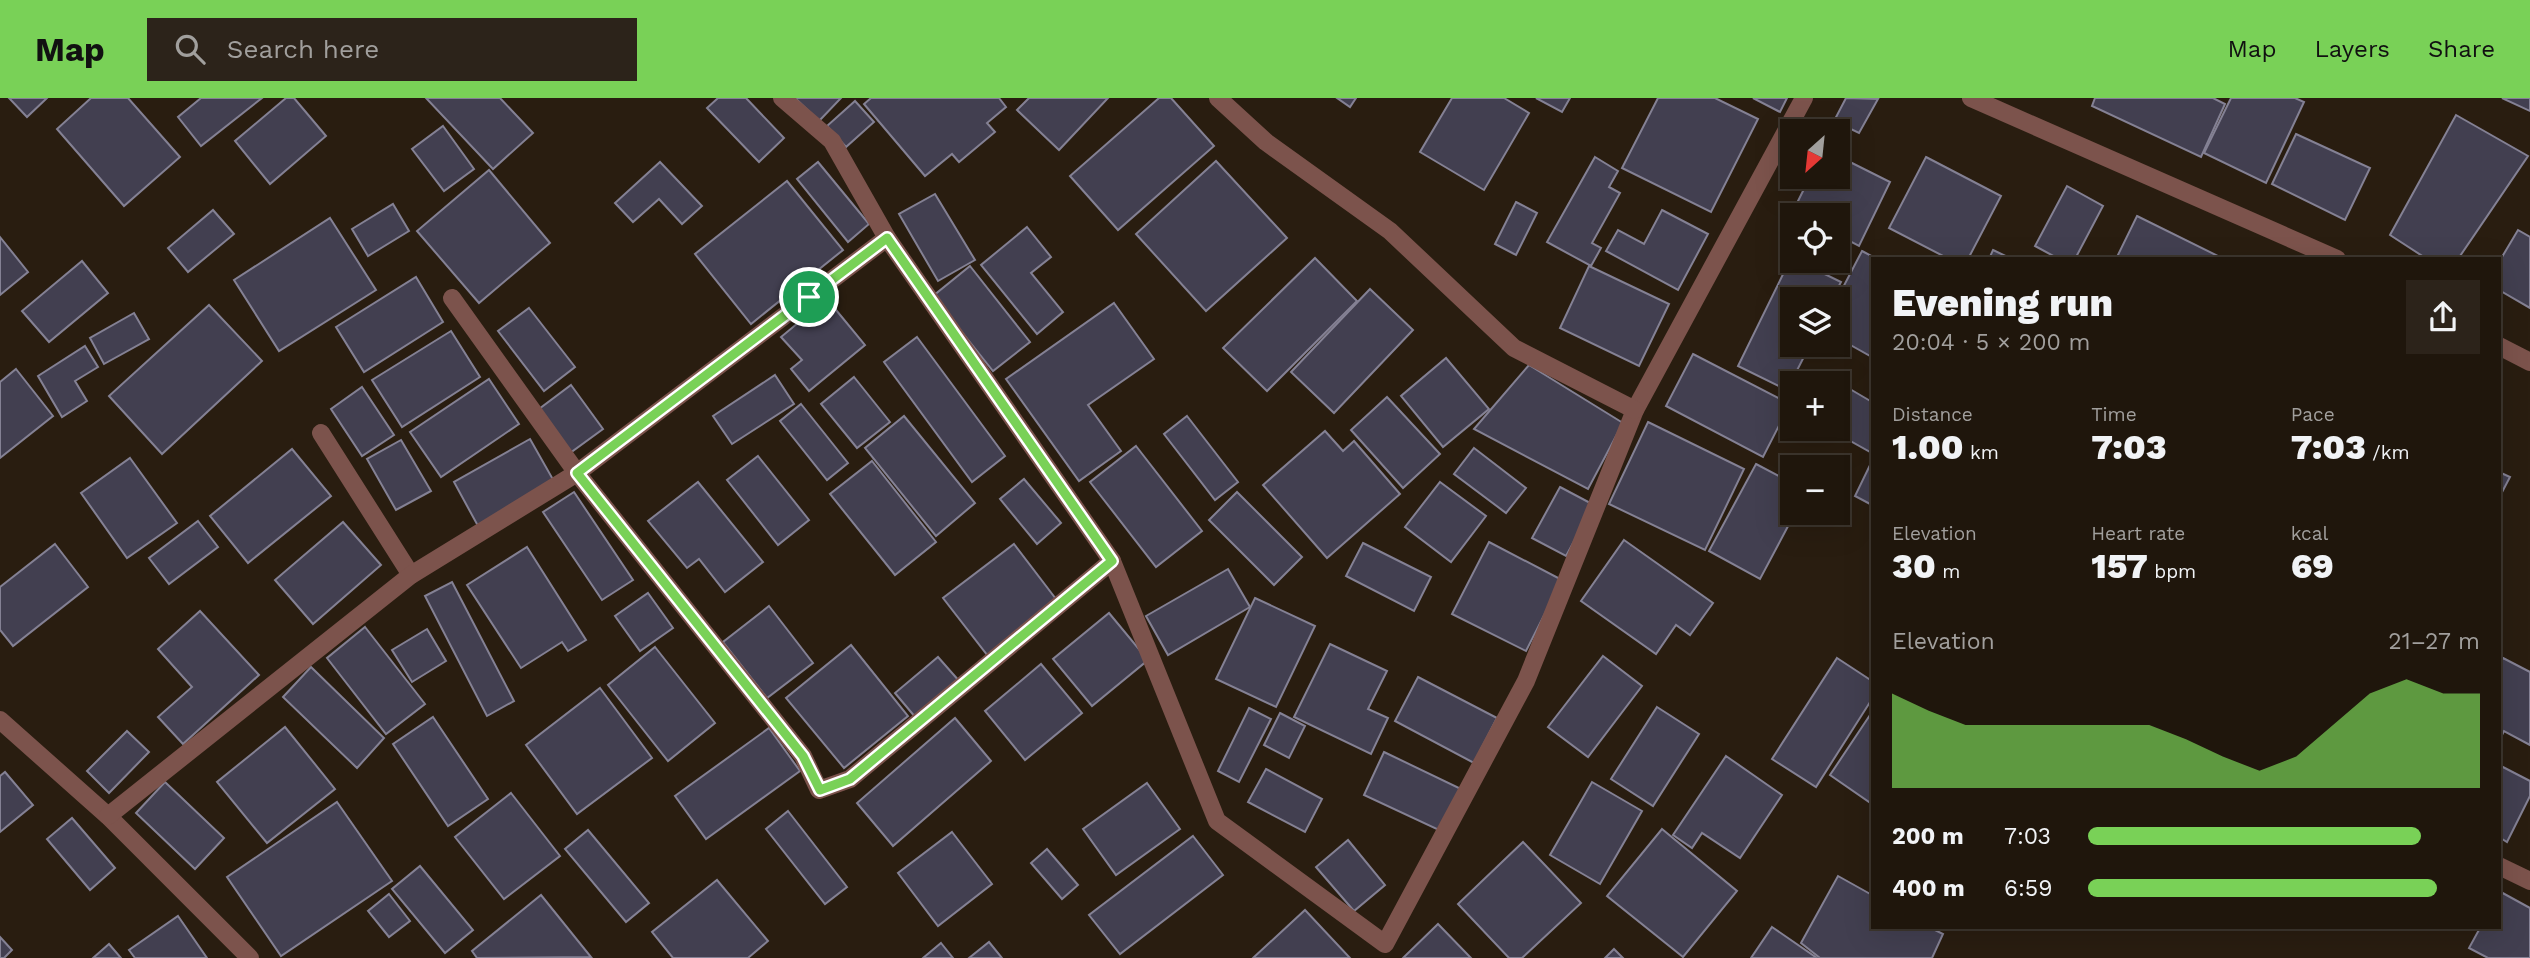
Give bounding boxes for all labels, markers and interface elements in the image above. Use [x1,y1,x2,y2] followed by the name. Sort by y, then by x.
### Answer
[147,18,637,81] search box
[35,30,105,69] text: Map
[171,30,209,68] icon: search
[227,34,379,64] text: Search here
[2228,35,2276,63] text: Map
[2314,35,2390,63] text: Layers
[2428,35,2495,63] text: Share
[1780,119,1850,189] north arrow
[1780,119,1850,525] map controls
[1780,203,1850,273] button: locate
[779,267,839,327] pin
[790,278,828,316] icon: arrive
[2406,280,2480,354] button: share
[1892,281,2113,325] text: Evening run
[1780,287,1850,357] button: layers
[1892,329,2091,356] text: 20:04 · 5 × 200 m
[1780,371,1850,441] button: +
[1892,403,1973,426] text: Distance
[2091,403,2137,426] text: Time
[2291,403,2335,426] text: Pace
[1892,426,1964,468] text: 1.00
[2091,426,2167,468] text: 7:03
[2291,426,2366,468] text: 7:03
[1964,441,1999,464] text: km
[2366,441,2410,464] text: /km
[1780,455,1850,525] button: −
[1892,522,1977,545] text: Elevation
[2091,522,2185,545] text: Heart rate
[2291,522,2328,545] text: kcal
[1892,545,1936,587] text: 30
[2091,545,2148,587] text: 157
[2291,545,2334,587] text: 69
[1936,560,1960,583] text: m
[2148,560,2196,583] text: bpm
[1892,628,1995,655] text: Elevation
[2388,628,2480,655] text: 21–27 m
[1892,823,1964,850] text: 200 m
[2004,823,2051,850] text: 7:03
[1892,875,1965,902] text: 400 m
[2004,875,2052,902] text: 6:59

